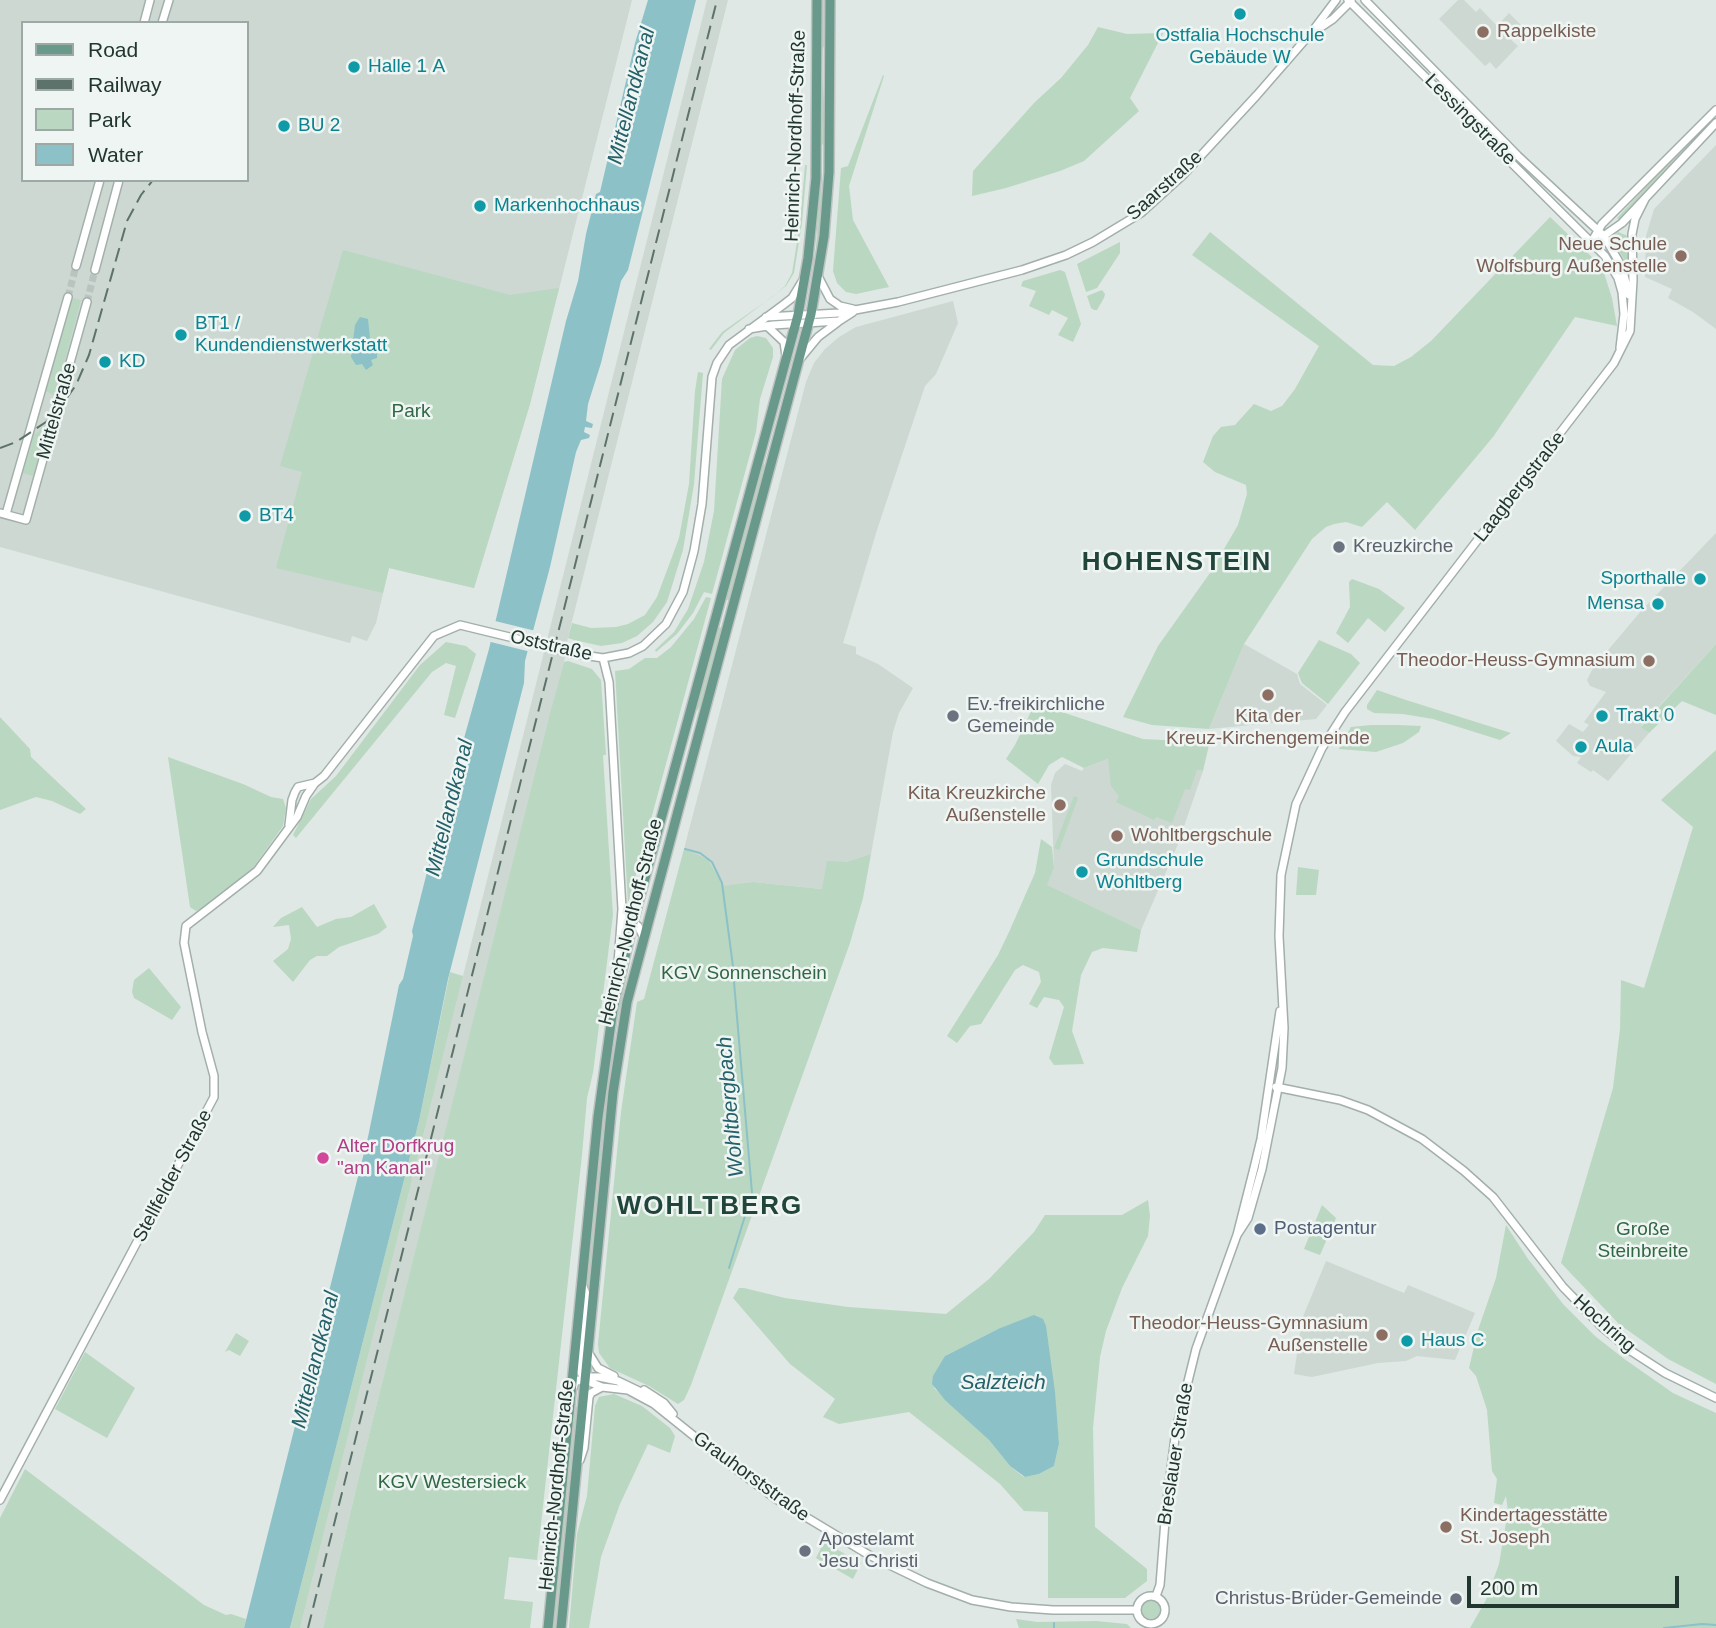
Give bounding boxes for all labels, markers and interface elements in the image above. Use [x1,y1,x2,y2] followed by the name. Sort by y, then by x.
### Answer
[1232,6,1248,22] marker: Ostfalia Hochschule Gebäude W
[21,21,248,182] legend
[1497,21,1596,43] place label: Rappelkiste
[1475,24,1491,40] marker: Rappelkiste
[603,25,661,167] water label: Mittellandkanal
[1156,25,1324,69] place label: Ostfalia Hochschule Gebäude W
[781,30,811,242] street label: Heinrich-Nordhoff-Straße
[88,38,138,61] text: Road
[368,56,445,78] place label: Halle 1 A
[346,59,362,75] marker: Halle 1 A
[1420,70,1520,170] street label: Lessingstraße
[88,73,162,96] text: Railway
[88,108,131,131] text: Park
[298,115,340,137] place label: BU 2
[276,118,292,134] marker: BU 2
[88,143,143,166] text: Water
[1122,146,1208,226] street label: Saarstraße
[494,195,640,217] place label: Markenhochhaus
[472,198,488,214] marker: Markenhochhaus
[1476,234,1667,278] place label: Neue Schule Wolfsburg Außenstelle
[1673,248,1689,264] marker: Neue Schule Wolfsburg Außenstelle
[195,313,387,357] place label: BT1 / Kundendienstwerkstatt
[173,327,189,343] marker: BT1 / Kundendienstwerkstatt
[119,351,145,373] place label: KD
[97,354,113,370] marker: KD
[32,360,82,462] street label: Mittelstraße
[391,401,431,423] park label: Park
[1470,427,1570,547] street label: Laagbergstraße
[259,505,294,527] place label: BT4
[237,508,253,524] marker: BT4
[1353,536,1453,558] place label: Kreuzkirche
[1331,539,1347,555] marker: Kreuzkirche
[1083,547,1271,579] district label: HOHENSTEIN
[1600,568,1686,590] place label: Sporthalle
[1692,571,1708,587] marker: Sporthalle
[1587,593,1644,615] place label: Mensa
[1650,596,1666,612] marker: Mensa
[508,626,594,666] street label: Oststraße
[1396,650,1635,672] place label: Theodor-Heuss-Gymnasium
[1641,653,1657,669] marker: Theodor-Heuss-Gymnasium
[1260,687,1276,703] marker: Kita der Kreuz-Kirchengemeinde
[967,694,1105,738] place label: Ev.-freikirchliche Gemeinde
[1616,705,1674,727] place label: Trakt 0
[1166,706,1370,750] place label: Kita der Kreuz-Kirchengemeinde
[945,708,961,724] marker: Ev.-freikirchliche Gemeinde
[1594,708,1610,724] marker: Trakt 0
[1595,736,1633,758] place label: Aula
[421,737,479,879] water label: Mittellandkanal
[1573,739,1589,755] marker: Aula
[908,783,1046,827] place label: Kita Kreuzkirche Außenstelle
[1052,797,1068,813] marker: Kita Kreuzkirche Außenstelle
[594,816,668,1028] street label: Heinrich-Nordhoff-Straße
[1131,825,1272,847] place label: Wohltbergschule
[1109,828,1125,844] marker: Wohltbergschule
[1096,850,1204,894] place label: Grundschule Wohltberg
[1074,864,1090,880] marker: Grundschule Wohltberg
[661,963,827,985] park label: KGV Sonnenschein
[712,1036,750,1178] water label: Wohltbergbach
[128,1106,218,1246] street label: Stellfelder Straße
[337,1136,454,1180] place label: Alter Dorfkrug "am Kanal"
[315,1150,331,1166] marker: Alter Dorfkrug "am Kanal"
[618,1191,802,1223] district label: WOHLTBERG
[1274,1218,1376,1240] place label: Postagentur
[1598,1219,1688,1263] park label: Große Steinbreite
[1252,1221,1268,1237] marker: Postagentur
[287,1289,345,1431] water label: Mittellandkanal
[1568,1290,1640,1358] street label: Hochring
[1129,1313,1368,1357] place label: Theodor-Heuss-Gymnasium Außenstelle
[1374,1327,1390,1343] marker: Theodor-Heuss-Gymnasium Außenstelle
[1421,1330,1484,1352] place label: Haus C
[1399,1333,1415,1349] marker: Haus C
[960,1370,1046,1396] water label: Salzteich
[535,1378,579,1592] street label: Heinrich-Nordhoff-Straße
[1154,1381,1198,1527] street label: Breslauer Straße
[688,1427,814,1527] street label: Grauhorststraße
[378,1472,526,1494] park label: KGV Westersieck
[1460,1505,1608,1549] place label: Kindertagesstätte St. Joseph
[1438,1519,1454,1535] marker: Kindertagesstätte St. Joseph
[819,1529,918,1573] place label: Apostelamt Jesu Christi
[797,1543,813,1559] marker: Apostelamt Jesu Christi
[1471,1562,1683,1606] scale bar
[1480,1576,1538,1599] text: 200 m
[1215,1588,1442,1610] place label: Christus-Brüder-Gemeinde
[1448,1591,1464,1607] marker: Christus-Brüder-Gemeinde

